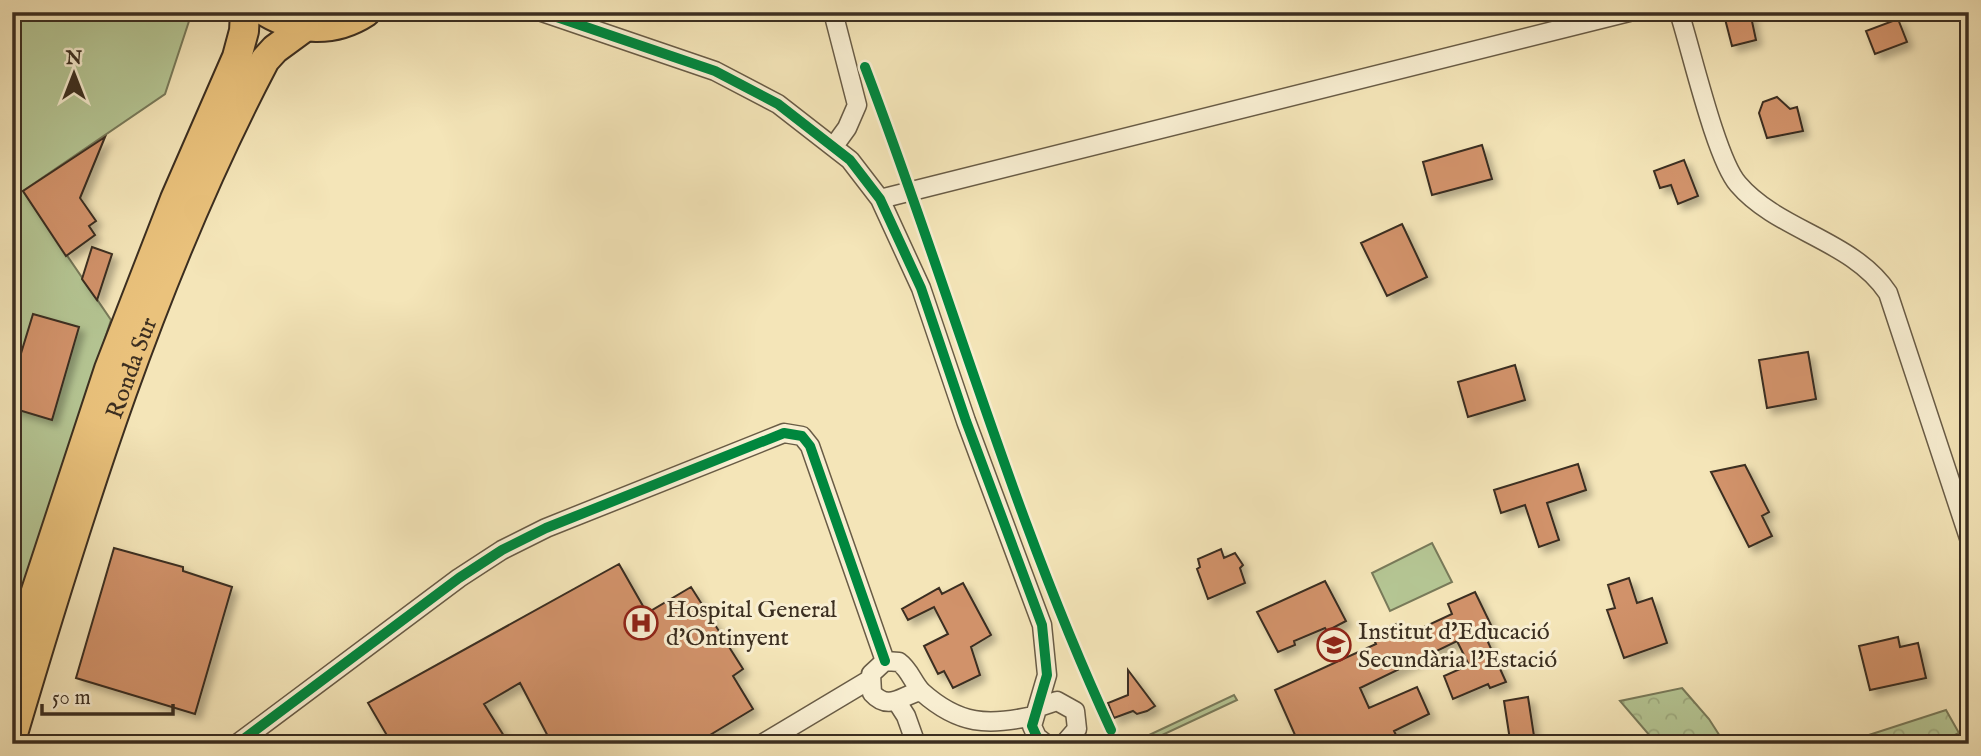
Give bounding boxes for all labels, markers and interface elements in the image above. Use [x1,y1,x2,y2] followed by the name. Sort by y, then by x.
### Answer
[38,38,108,108] north arrow
[65,47,83,71] text: N
[100,313,165,423] street label: Ronda Sur
[666,595,837,654] place label: Hospital General d'Ontinyent
[622,604,660,642] hospital icon: Hospital General d'Ontinyent
[1358,617,1557,676] place label: Institut d'Educació Secundària l'Estació
[1315,626,1353,664] school or university icon: Institut d'Educació Secundària l'Estació
[42,672,173,716] scale bar
[52,685,91,712] text: 50 m

